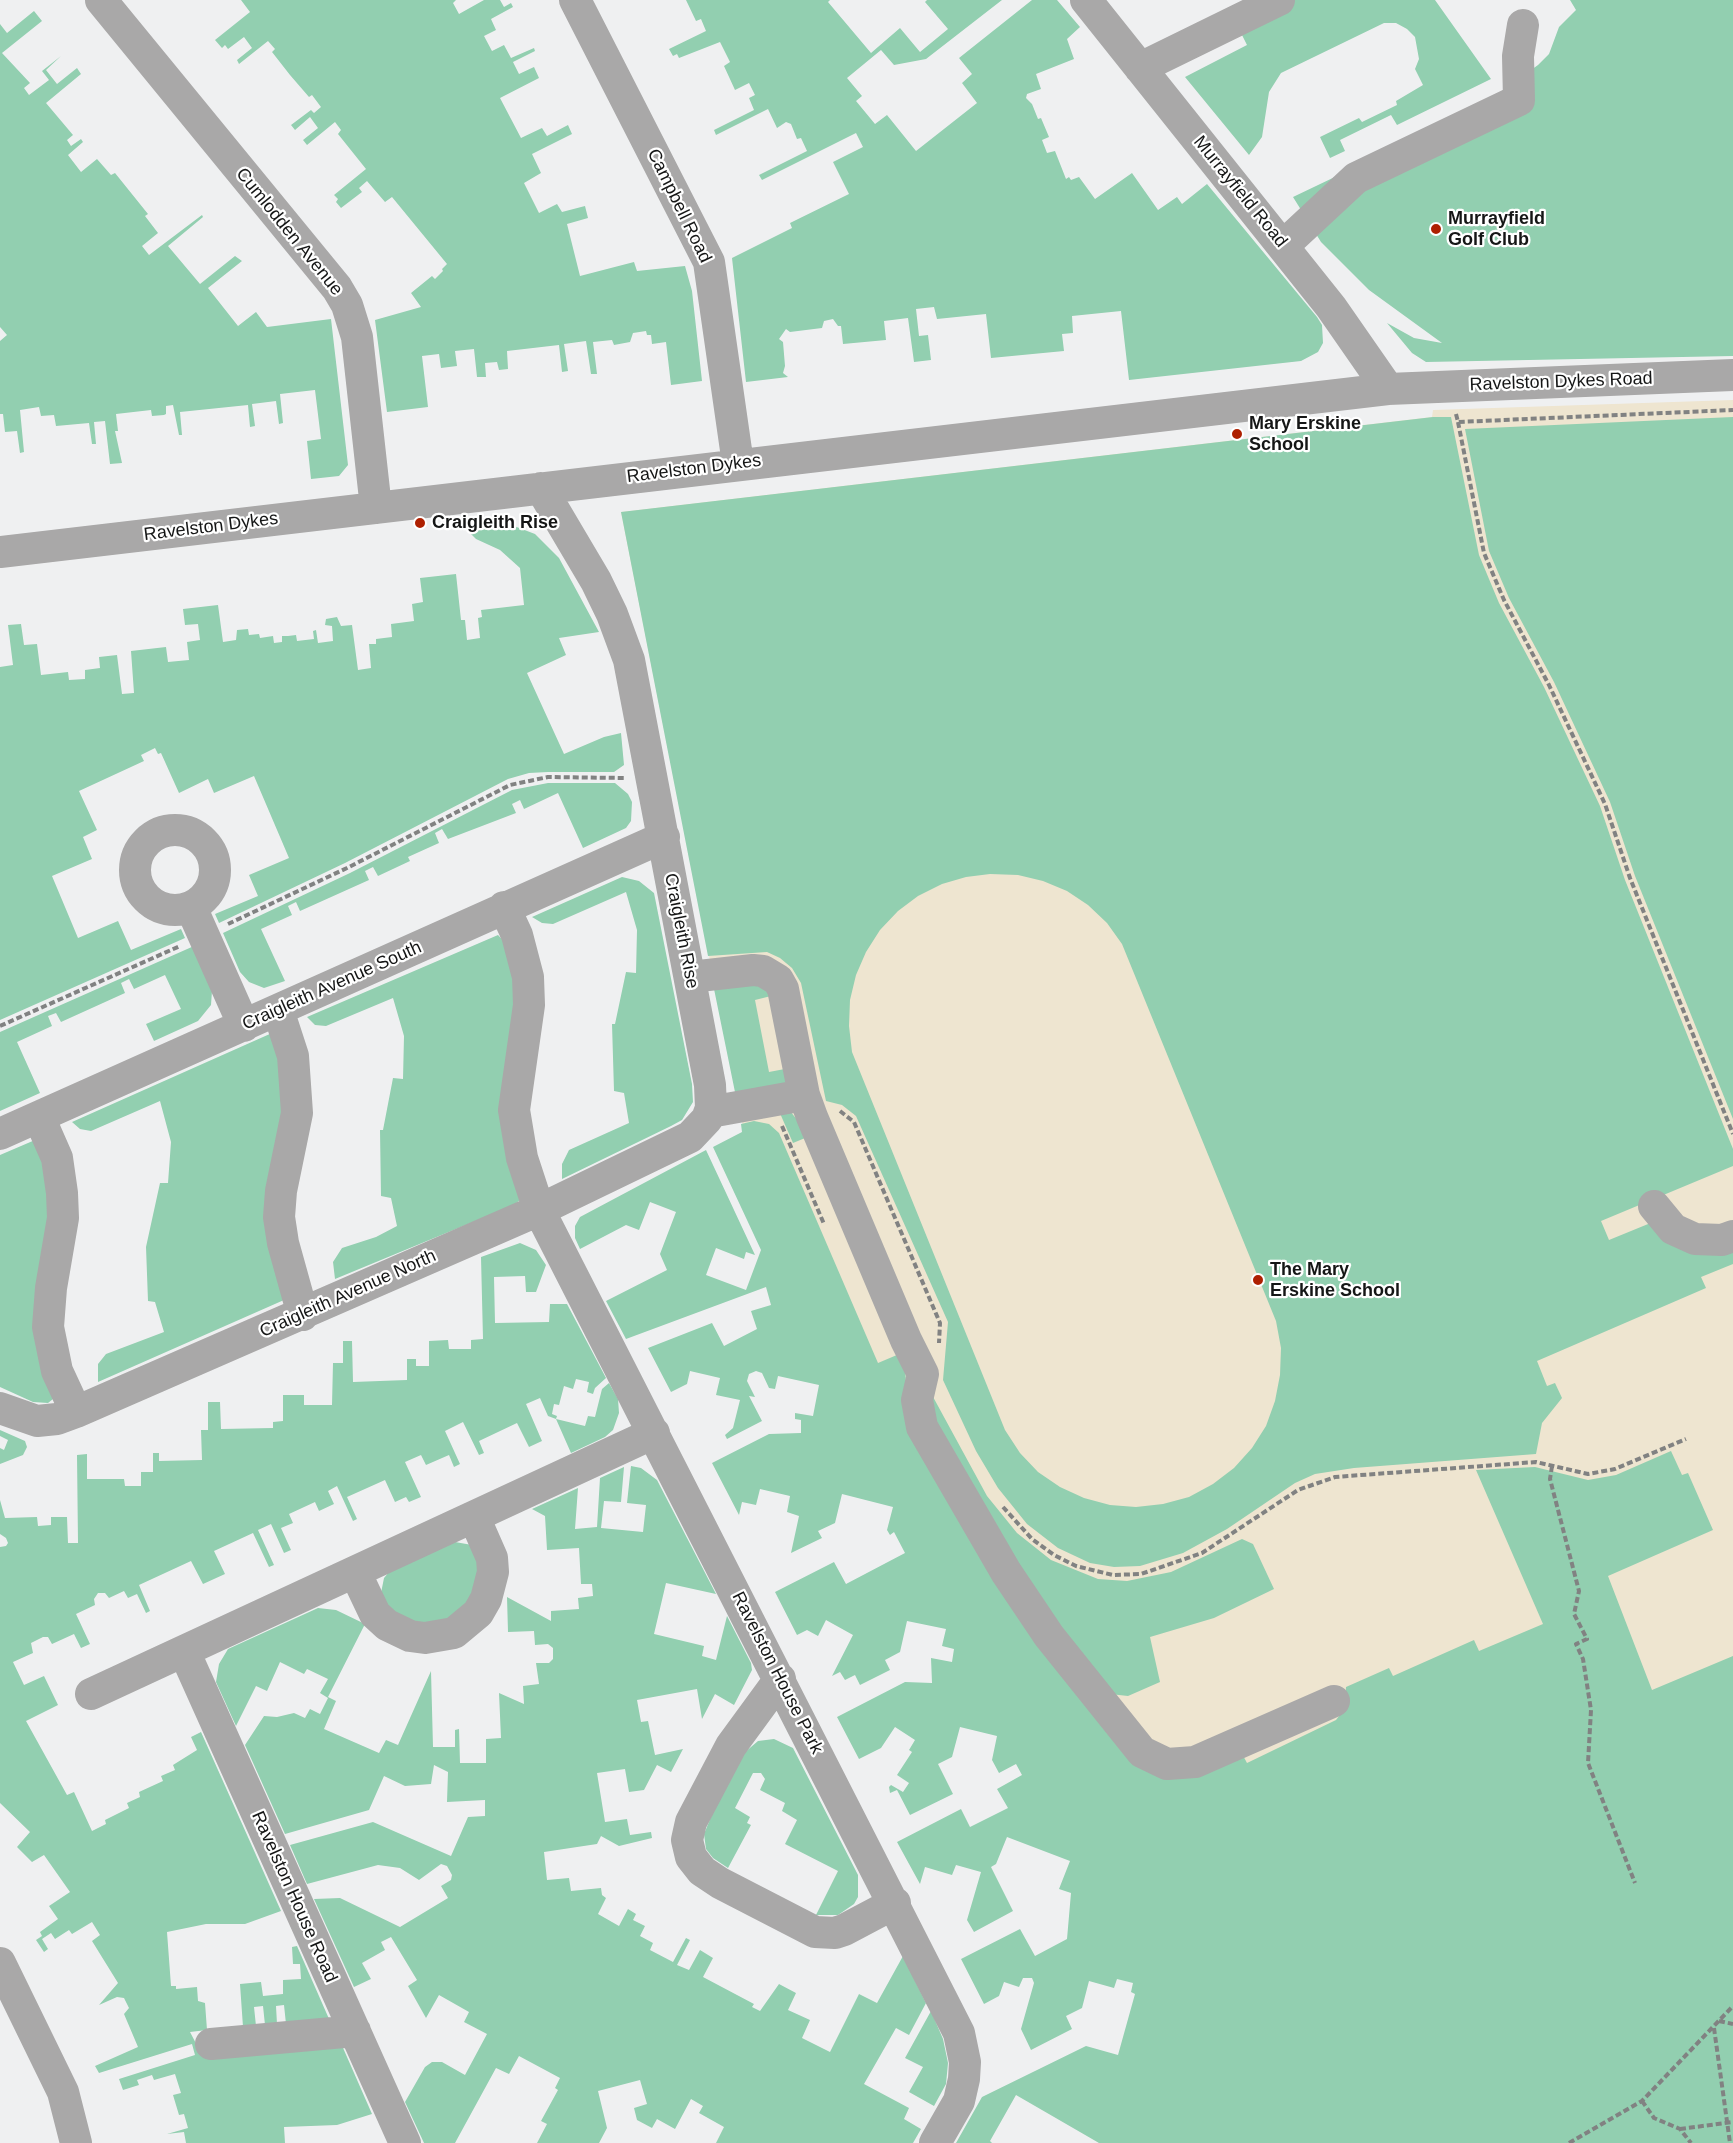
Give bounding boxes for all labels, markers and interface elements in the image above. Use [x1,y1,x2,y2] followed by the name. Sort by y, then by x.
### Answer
[1188,132,1292,252] street label: Murrayfield Road
[642,146,716,266] street label: Campbell Road
[231,164,347,300] street label: Cumlodden Avenue
[1448,208,1545,250] place label: Murrayfield Golf Club
[1429,222,1443,236] marker: Murrayfield Golf Club
[1469,368,1653,396] street label: Ravelston Dykes Road
[1249,413,1361,456] place label: Mary Erskine School
[1230,427,1244,441] marker: Mary Erskine School
[626,450,762,488] street label: Ravelston Dykes
[143,508,279,546] street label: Ravelston Dykes
[432,512,558,534] place label: Craigleith Rise
[413,516,427,530] marker: Craigleith Rise
[659,871,703,991] street label: Craigleith Rise
[239,937,425,1035] street label: Craigleith Avenue South
[256,1245,440,1343] street label: Craigleith Avenue North
[1270,1259,1400,1302] place label: The Mary Erskine School
[1251,1273,1265,1287] marker: The Mary Erskine School
[727,1588,827,1758] street label: Ravelston House Park
[246,1808,342,1986] street label: Ravelston House Road

